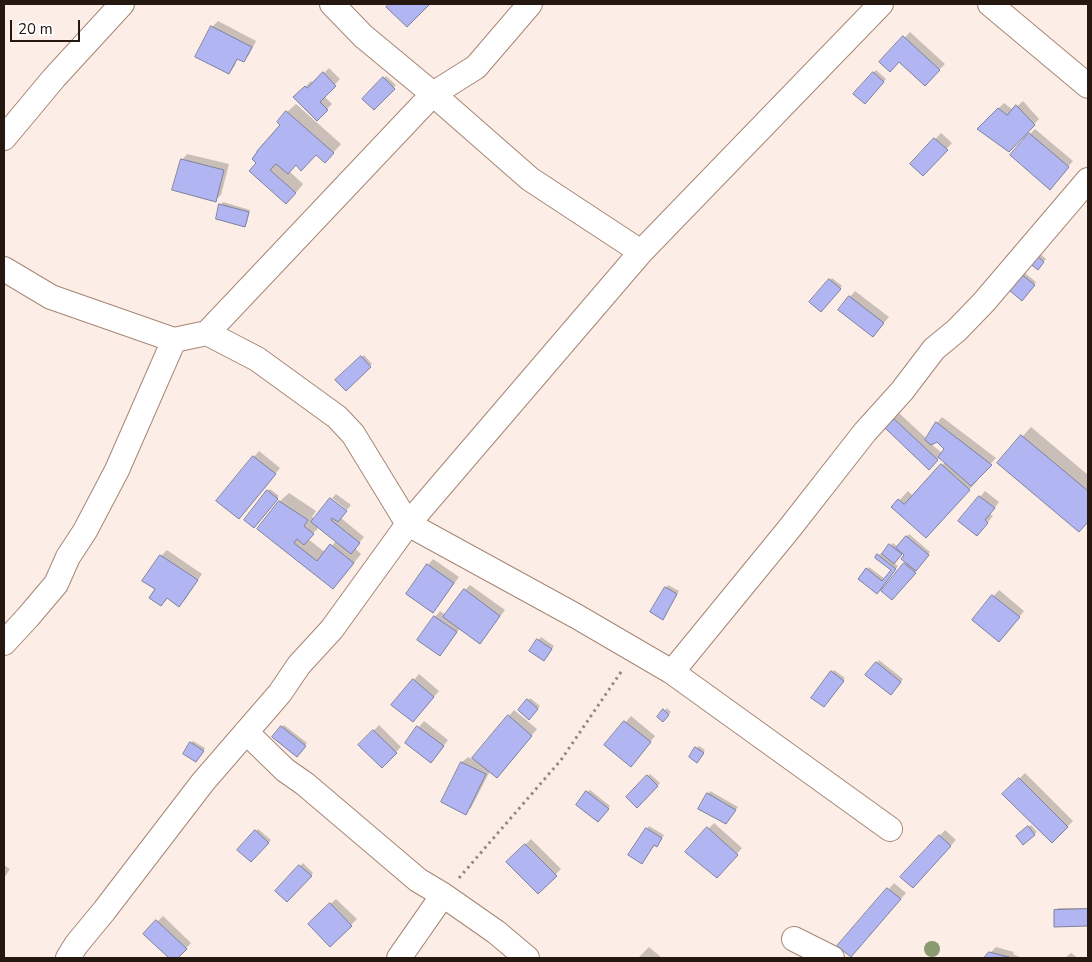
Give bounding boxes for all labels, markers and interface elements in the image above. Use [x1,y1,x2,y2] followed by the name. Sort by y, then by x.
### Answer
[12,10,82,42] scale bar
[18,19,53,39] text: 20 m

